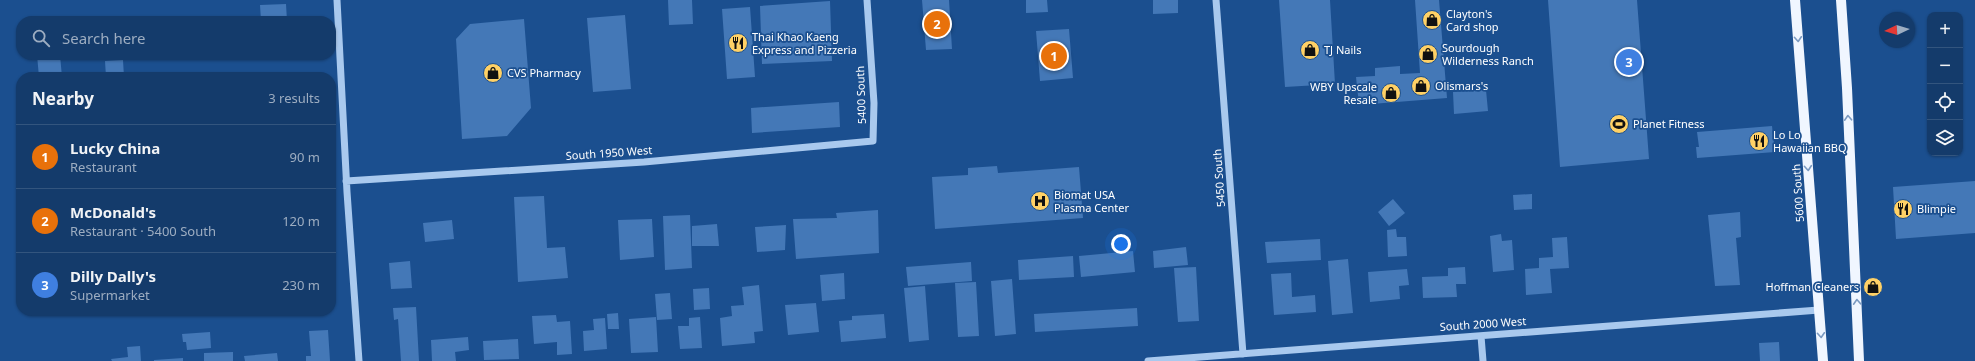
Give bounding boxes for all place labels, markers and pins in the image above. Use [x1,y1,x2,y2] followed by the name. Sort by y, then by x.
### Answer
[1446,6,1499,34] place label: Clayton's Card shop
[924,9,950,39] pin: 2
[1421,9,1443,31] shop icon: Clayton's Card shop
[752,29,857,57] place label: Thai Khao Kaeng Express and Pizzeria
[727,32,749,54] restaurant icon: Thai Khao Kaeng Express and Pizzeria
[1299,39,1321,61] shop icon: TJ Nails
[1442,40,1534,68] place label: Sourdough Wilderness Ranch
[1041,41,1067,71] pin: 1
[1324,42,1361,57] place label: TJ Nails
[1417,43,1439,65] shop icon: Sourdough Wilderness Ranch
[1616,47,1642,77] pin: 3
[482,62,504,84] shop icon: CVS Pharmacy
[507,65,581,80] place label: CVS Pharmacy
[1410,75,1432,97] shop icon: Olismars's
[1435,78,1488,93] place label: Olismars's
[1310,79,1377,107] place label: WBY Upscale Resale
[1380,82,1402,104] shop icon: WBY Upscale Resale
[1608,113,1630,135] sports icon: Planet Fitness
[1633,116,1705,131] place label: Planet Fitness
[1773,127,1847,155] place label: Lo Lo Hawaiian BBQ
[1748,130,1770,152] restaurant icon: Lo Lo Hawaiian BBQ
[1054,187,1129,215] place label: Biomat USA Plasma Center
[1029,190,1051,212] hospital icon: Biomat USA Plasma Center
[1892,198,1914,220] restaurant icon: Blimpie
[1917,201,1956,216] place label: Blimpie
[1862,276,1884,298] shop icon: Hoffman Cleaners
[1766,279,1859,294] place label: Hoffman Cleaners

